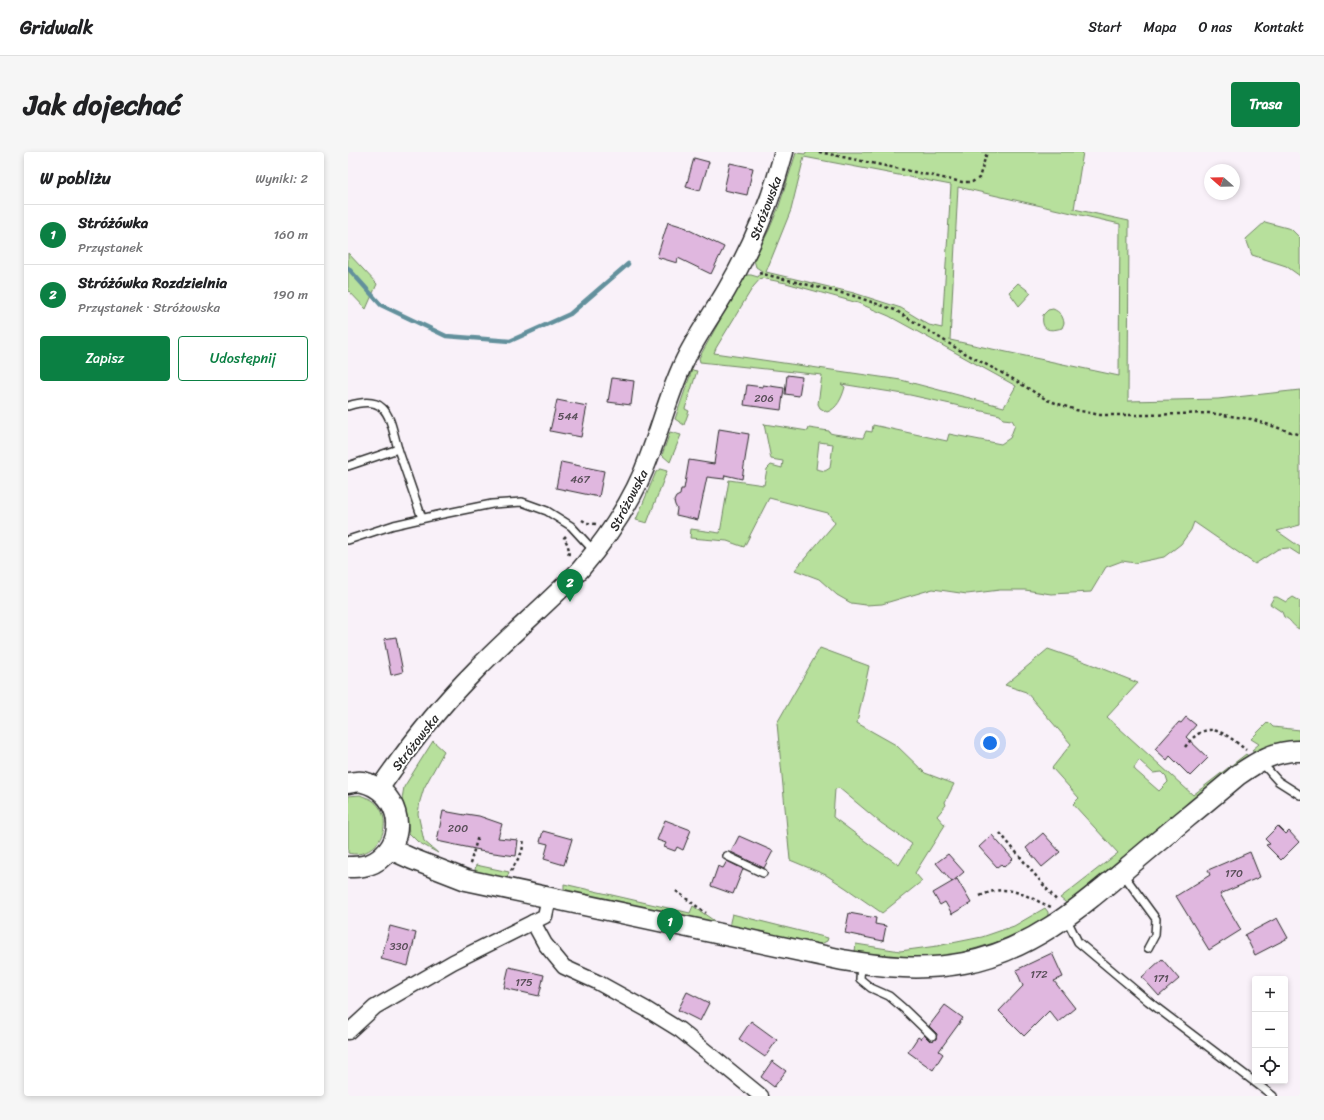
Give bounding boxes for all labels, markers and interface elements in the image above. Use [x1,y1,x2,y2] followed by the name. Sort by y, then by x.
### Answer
[20,11,93,44] text: Gridwalk
[1088,15,1122,40] text: Start
[1144,15,1176,40] text: Mapa
[1198,15,1232,40] text: O nas
[1254,15,1304,40] text: Kontakt
[24,80,181,129] text: Jak dojechać
[1231,82,1300,127] button: Trasa
[40,163,111,193] text: W pobliżu
[1204,164,1240,200] north arrow
[255,167,308,190] text: Wyniki: 2
[743,172,788,244] street label: Stróżowska
[78,210,148,236] text: Stróżówka
[50,223,56,246] text: 1
[273,223,308,246] text: 160 m
[78,236,143,259] text: Przystanek
[78,270,227,296] text: Stróżówka Rozdzielnia
[49,283,57,306] text: 2
[273,283,308,306] text: 190 m
[78,296,220,319] text: Przystanek · Stróżowska
[40,336,170,381] button: Zapisz
[178,336,308,381] button: Udostępnij
[754,389,774,408] house number: 206
[558,407,578,426] house number: 544
[603,465,655,535] street label: Stróżowska
[570,470,590,489] house number: 467
[557,569,583,602] pin: 2
[386,708,445,776] street label: Stróżowska
[980,733,1000,753] your location
[448,819,468,838] house number: 200
[1225,864,1243,883] house number: 170
[657,908,683,941] pin: 1
[389,937,409,956] house number: 330
[1030,965,1048,984] house number: 172
[1153,969,1169,988] house number: 171
[515,973,533,992] house number: 175
[1252,976,1288,1084] map controls
[1252,976,1288,1012] button: +
[1252,1012,1288,1048] button: −
[1252,1048,1288,1084] button: locate

